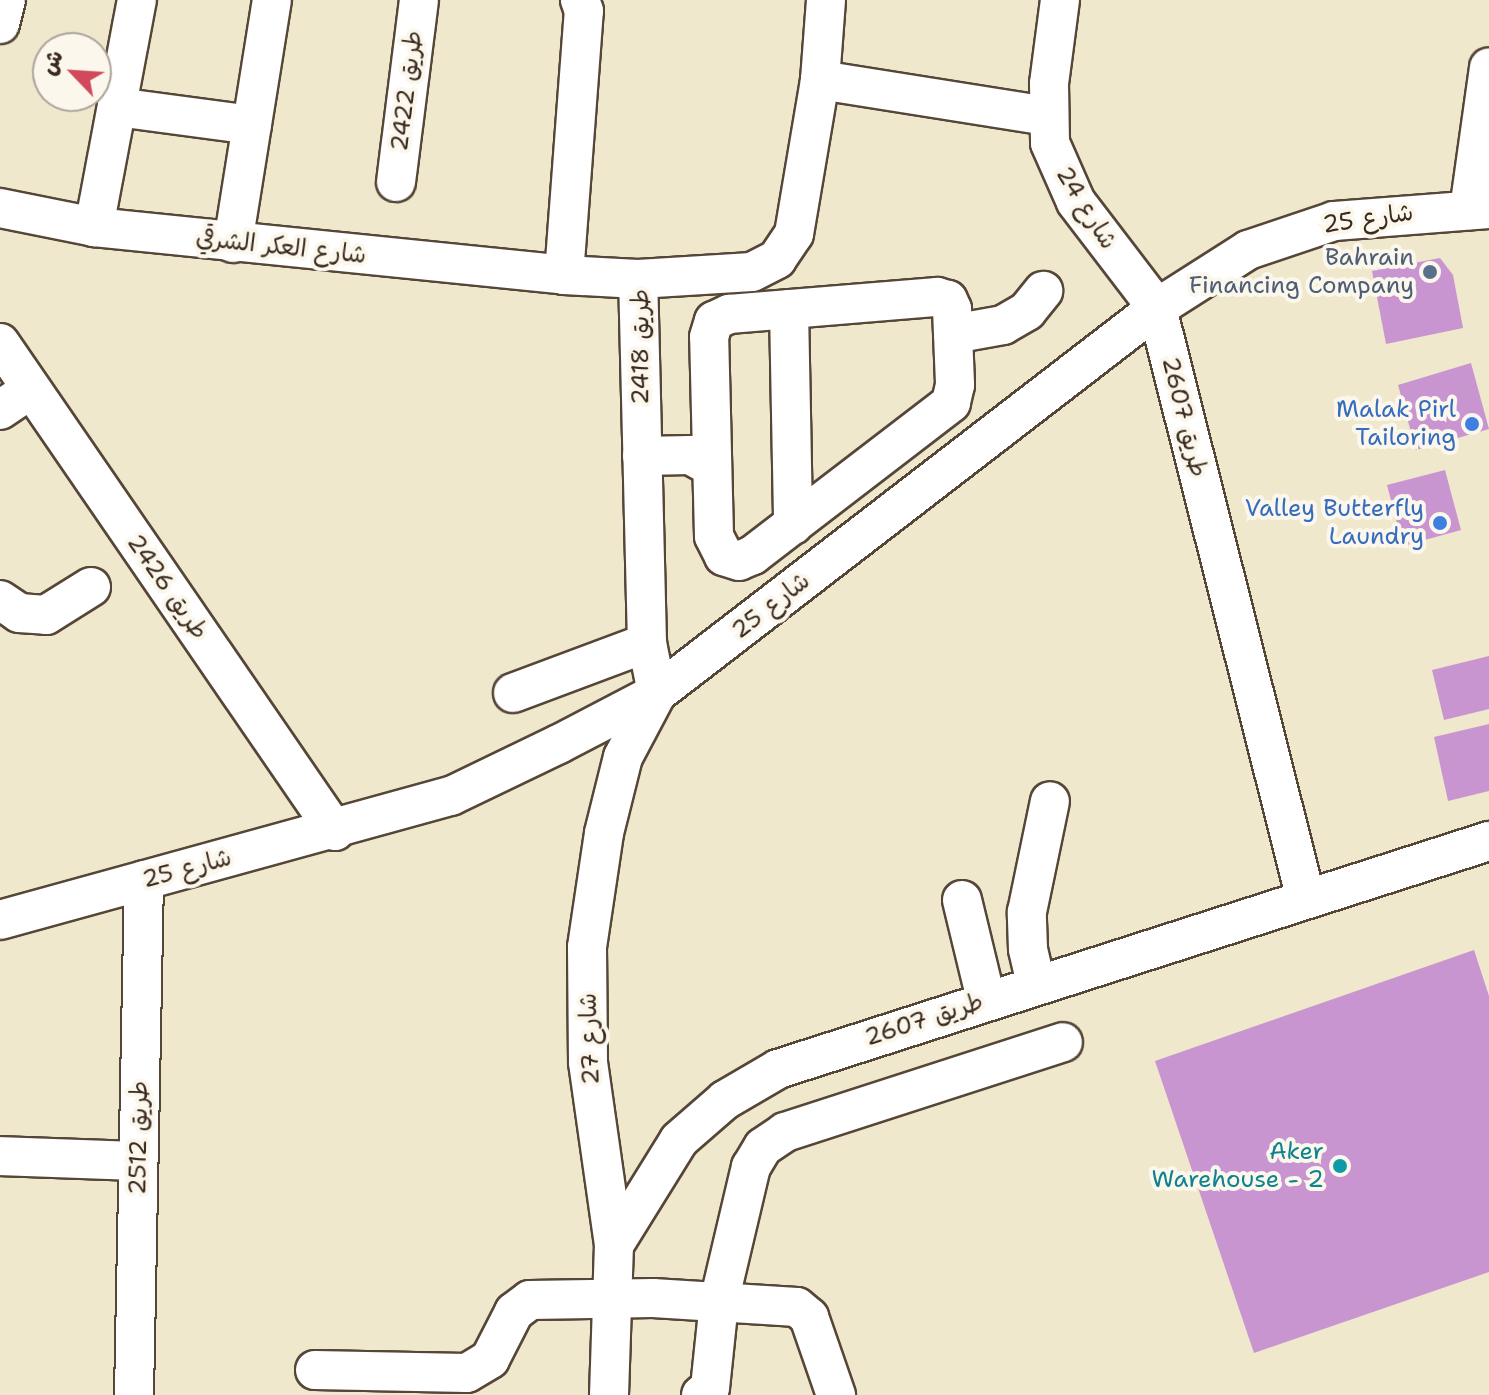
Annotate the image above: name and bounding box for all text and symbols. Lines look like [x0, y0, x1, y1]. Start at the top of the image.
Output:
street label: طريق 2422 [385, 29, 429, 153]
north arrow [32, 32, 112, 112]
text: ش [33, 45, 70, 80]
street label: شارع 24 [1049, 161, 1123, 255]
street label: شارع 25 [1321, 198, 1415, 240]
street label: شارع العكر الشرقي [194, 224, 368, 270]
place label: Bahrain Financing Company [1189, 244, 1414, 300]
marker: Bahrain Financing Company [1421, 263, 1439, 281]
street label: طريق 2418 [627, 289, 655, 405]
street label: طريق 2607 [1155, 354, 1213, 480]
place label: Malak Pirl Tailoring [1336, 396, 1456, 452]
marker: Malak Pirl Tailoring [1463, 415, 1481, 433]
place label: Valley Butterfly Laundry [1245, 495, 1424, 551]
marker: Valley Butterfly Laundry [1431, 514, 1449, 532]
street label: طريق 2426 [120, 529, 214, 645]
street label: شارع 25 [726, 567, 816, 645]
street label: شارع 25 [139, 843, 235, 895]
street label: طريق 2607 [861, 987, 987, 1053]
street label: شارع 27 [574, 993, 606, 1085]
street label: طريق 2512 [124, 1081, 154, 1195]
place label: Aker Warehouse - 2 [1151, 1138, 1324, 1194]
marker: Aker Warehouse - 2 [1331, 1157, 1349, 1175]

